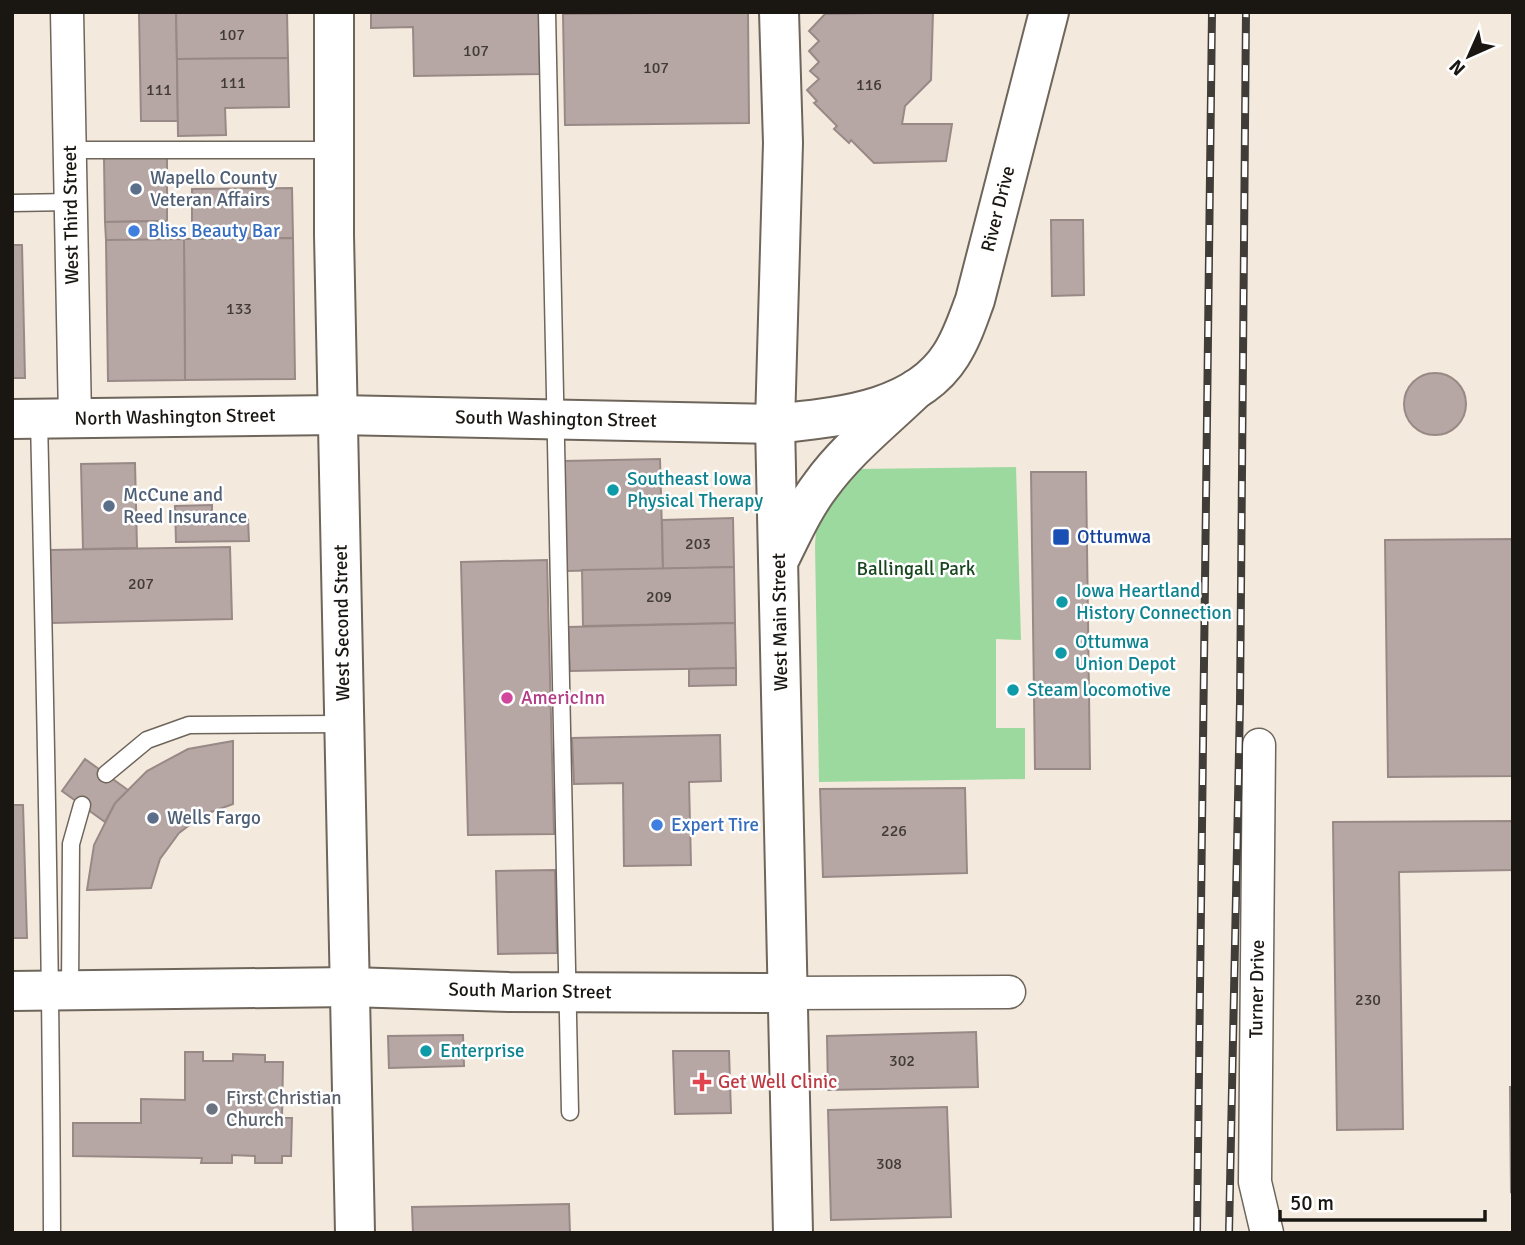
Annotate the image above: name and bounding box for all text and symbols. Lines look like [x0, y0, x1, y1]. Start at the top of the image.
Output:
north arrow [1434, 21, 1504, 91]
house number: 107 [219, 25, 245, 45]
house number: 107 [463, 41, 489, 61]
text: N [1445, 54, 1471, 80]
house number: 107 [643, 58, 669, 78]
house number: 111 [220, 73, 246, 93]
house number: 116 [856, 75, 882, 95]
house number: 111 [146, 80, 172, 100]
street label: West Third Street [58, 145, 84, 285]
street label: River Drive [976, 163, 1020, 255]
place label: Wapello County Veteran Affairs [150, 166, 277, 212]
marker: Wapello County Veteran Affairs [128, 181, 144, 197]
place label: Bliss Beauty Bar [148, 219, 280, 243]
marker: Bliss Beauty Bar [126, 223, 142, 239]
house number: 133 [226, 299, 252, 319]
street label: North Washington Street [74, 403, 276, 431]
street label: South Washington Street [455, 405, 657, 433]
place label: Southeast Iowa Physical Therapy [627, 467, 763, 513]
marker: Southeast Iowa Physical Therapy [605, 482, 621, 498]
place label: McCune and Reed Insurance [123, 483, 247, 529]
marker: McCune and Reed Insurance [101, 498, 117, 514]
place label: Ottumwa [1077, 525, 1151, 549]
marker: Ottumwa [1051, 527, 1071, 547]
house number: 203 [685, 534, 711, 554]
street label: West Second Street [329, 544, 355, 702]
street label: West Main Street [767, 552, 793, 691]
park label: Ballingall Park [857, 557, 976, 581]
house number: 207 [128, 574, 154, 594]
place label: Iowa Heartland History Connection [1076, 579, 1232, 625]
house number: 209 [646, 587, 672, 607]
marker: Iowa Heartland History Connection [1054, 594, 1070, 610]
place label: Ottumwa Union Depot [1075, 630, 1176, 676]
marker: Ottumwa Union Depot [1053, 645, 1069, 661]
place label: Steam locomotive [1027, 678, 1171, 702]
marker: Steam locomotive [1005, 682, 1021, 698]
place label: AmericInn [521, 686, 605, 710]
marker: AmericInn [499, 690, 515, 706]
place label: Wells Fargo [167, 806, 261, 830]
marker: Wells Fargo [145, 810, 161, 826]
place label: Expert Tire [671, 813, 759, 837]
marker: Expert Tire [649, 817, 665, 833]
house number: 226 [881, 821, 907, 841]
street label: Turner Drive [1244, 939, 1270, 1039]
street label: South Marion Street [448, 978, 612, 1004]
house number: 230 [1355, 990, 1381, 1010]
place label: Enterprise [440, 1039, 524, 1063]
marker: Enterprise [418, 1043, 434, 1059]
house number: 302 [889, 1051, 915, 1071]
place label: Get Well Clinic [718, 1070, 837, 1094]
marker: Get Well Clinic [692, 1072, 712, 1092]
place label: First Christian Church [226, 1086, 342, 1132]
marker: First Christian Church [204, 1101, 220, 1117]
house number: 308 [876, 1154, 902, 1174]
scale bar [1280, 1178, 1485, 1222]
text: 50 m [1290, 1190, 1334, 1216]

